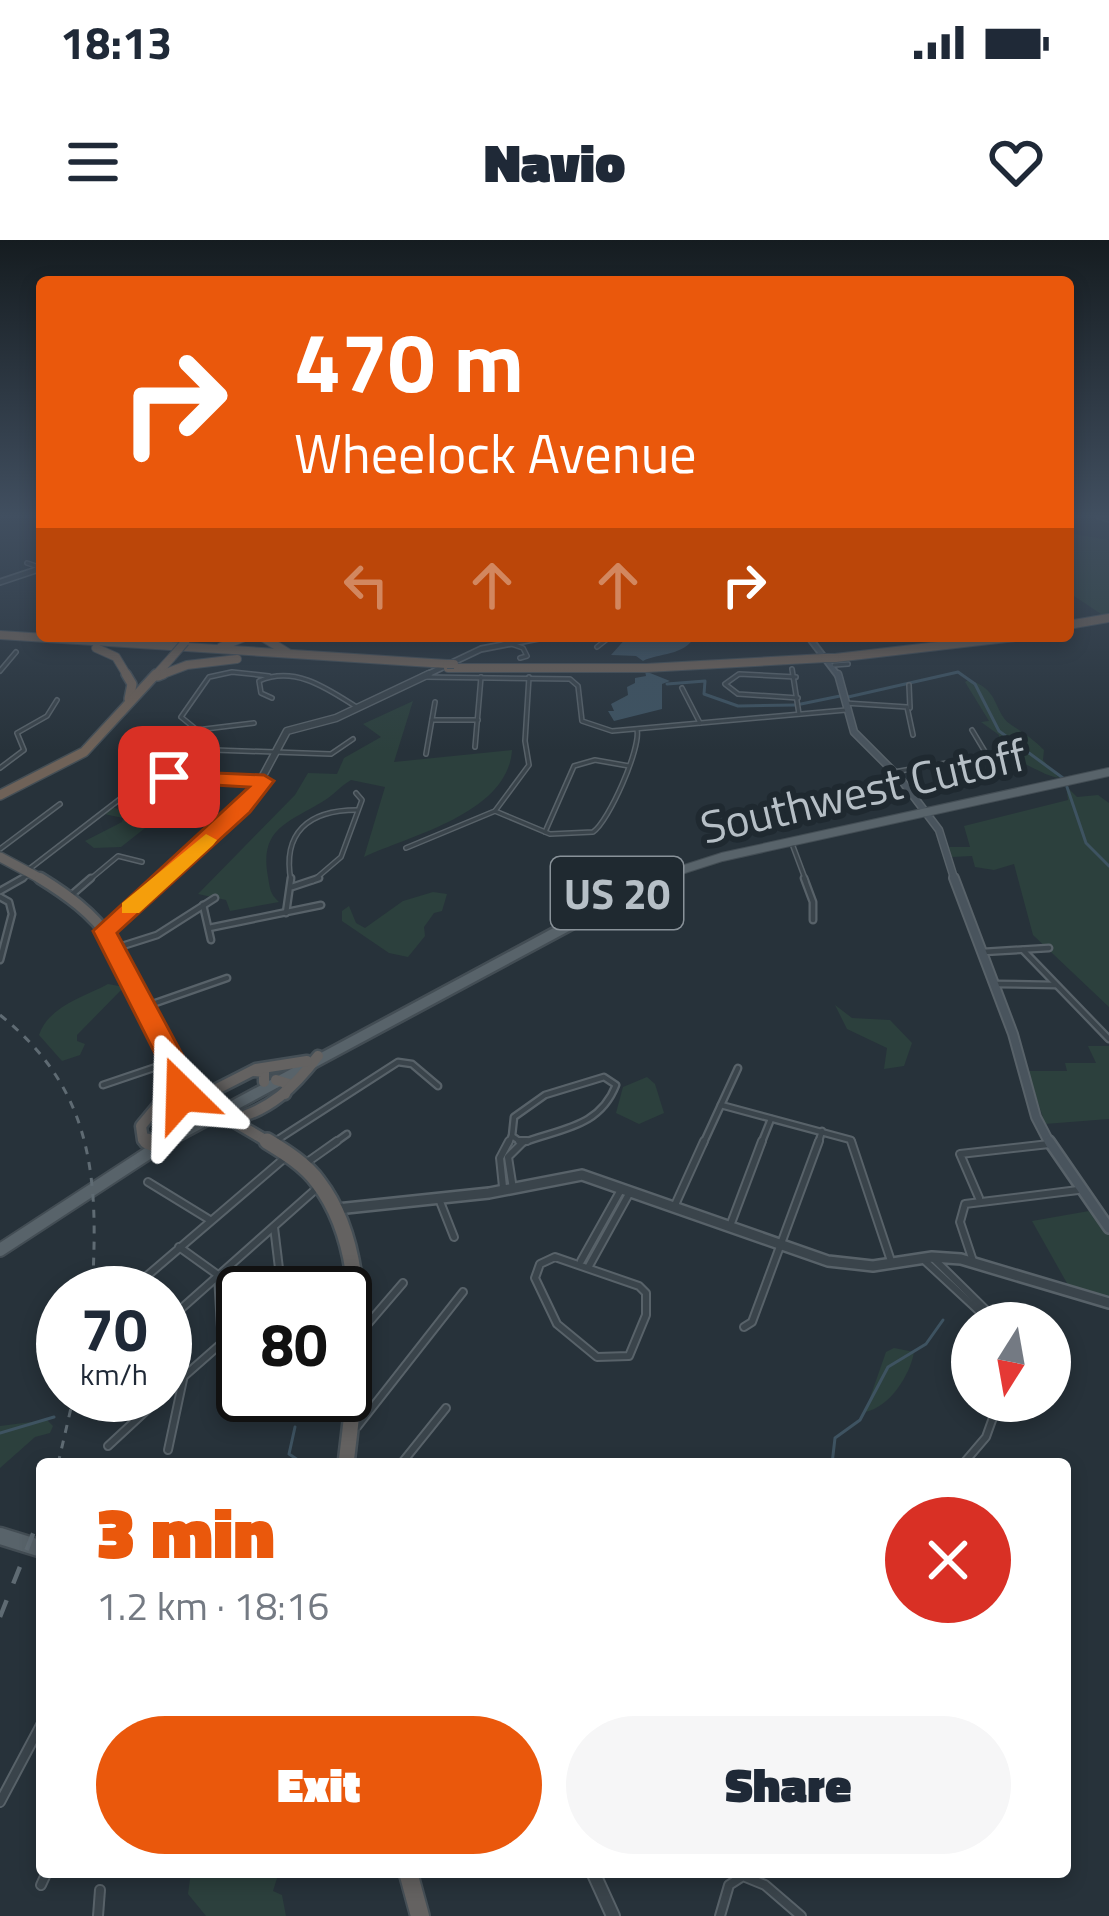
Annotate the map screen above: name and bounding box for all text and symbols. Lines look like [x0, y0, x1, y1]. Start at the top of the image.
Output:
text: 18:13 [60, 8, 172, 76]
text: Navio [484, 121, 625, 203]
icon: menu [60, 129, 126, 195]
icon: heart [983, 129, 1049, 195]
text: 470 m [294, 297, 524, 425]
icon: right [96, 324, 252, 480]
text: Wheelock Avenue [294, 412, 697, 494]
icon: left [333, 552, 399, 618]
icon: ahead [459, 552, 525, 618]
icon: ahead [585, 552, 651, 618]
icon: right [711, 552, 777, 618]
street label: Southwest Cutoff [693, 719, 1033, 861]
pin [118, 726, 220, 828]
icon: arrive [136, 744, 202, 810]
road number: US 20 [551, 857, 683, 929]
position arrow [119, 1031, 245, 1157]
speed limit sign: 80 [216, 1266, 372, 1422]
text: 70 [80, 1283, 148, 1374]
north arrow [951, 1302, 1071, 1422]
map controls [951, 1302, 1071, 1422]
text: km/h [80, 1351, 148, 1397]
text: 3 min [96, 1476, 275, 1586]
button: close [885, 1497, 1011, 1623]
text: 1.2 km · 18:16 [96, 1576, 329, 1635]
button: Exit [96, 1716, 542, 1854]
button: Share [566, 1716, 1011, 1854]

